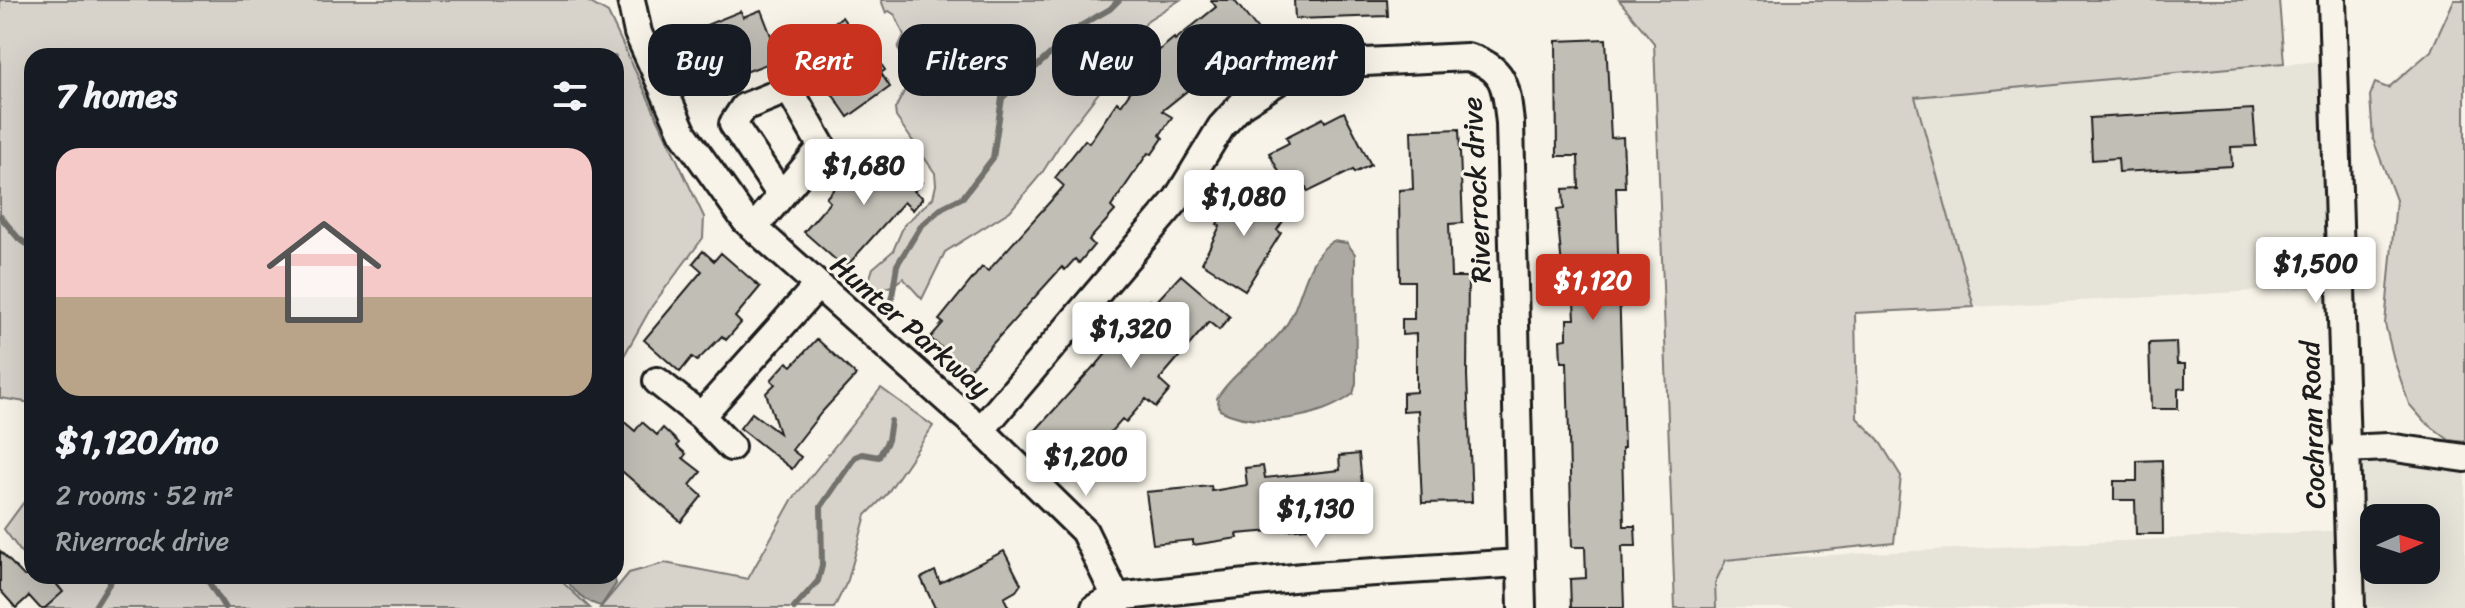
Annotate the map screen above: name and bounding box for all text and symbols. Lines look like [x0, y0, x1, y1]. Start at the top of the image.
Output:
chip: Buy [648, 24, 751, 96]
chip: Rent [767, 24, 882, 96]
chip: Filters [898, 24, 1036, 96]
chip: New [1052, 24, 1161, 96]
chip: Apartment [1177, 24, 1365, 96]
text: 7 homes [56, 66, 177, 126]
icon: filters [548, 74, 592, 118]
street label: Riverrock drive [1447, 96, 1506, 284]
pin: $1,680 [799, 139, 929, 207]
text: $1,680 [823, 142, 905, 188]
pin: $1,080 [1179, 170, 1309, 238]
text: $1,080 [1202, 173, 1286, 219]
icon: home [252, 200, 396, 344]
pin: $1,500 [2251, 237, 2381, 305]
text: $1,500 [2274, 240, 2358, 286]
street label: Hunter Parkway [819, 242, 1003, 411]
pin: $1,120 [1528, 254, 1658, 322]
text: $1,120 [1554, 257, 1632, 303]
pin: $1,320 [1066, 302, 1196, 370]
text: $1,320 [1090, 305, 1172, 351]
street label: Cochran Road [2285, 338, 2340, 510]
text: $1,120/mo [56, 412, 219, 472]
pin: $1,200 [1021, 430, 1151, 498]
text: $1,200 [1044, 433, 1128, 479]
text: 2 rooms · 52 m² [56, 472, 234, 518]
pin: $1,130 [1251, 482, 1381, 550]
text: $1,130 [1277, 485, 1355, 531]
north arrow [2360, 504, 2440, 584]
map controls [2360, 504, 2440, 584]
text: Riverrock drive [56, 518, 229, 564]

